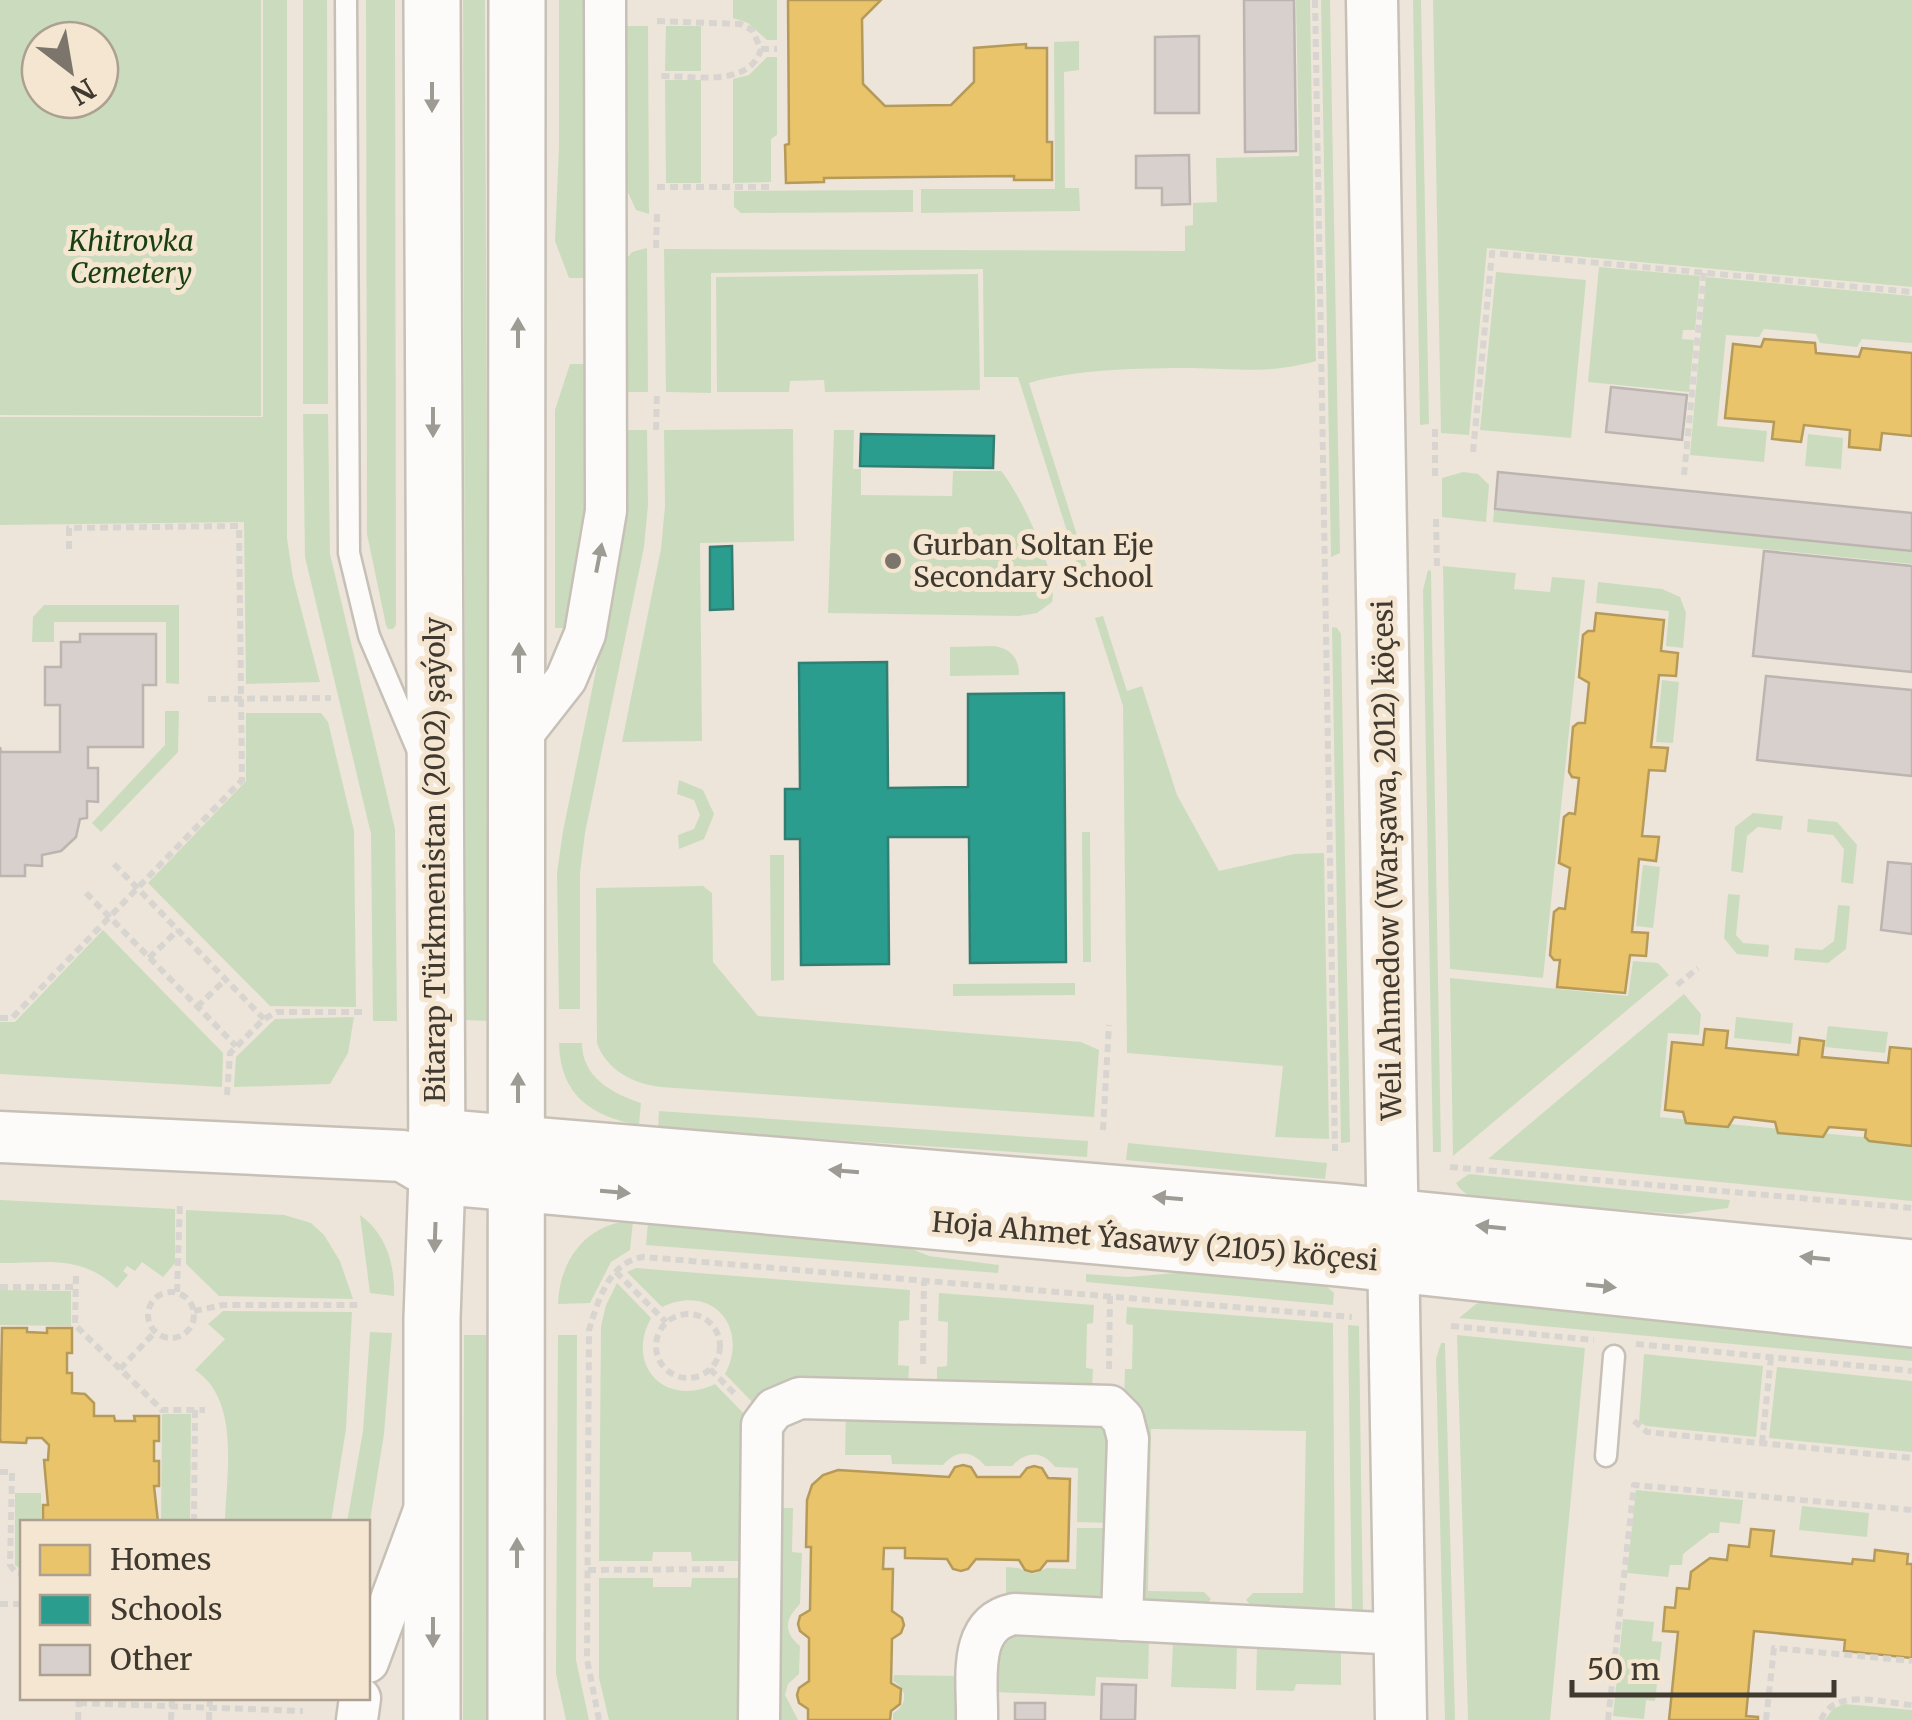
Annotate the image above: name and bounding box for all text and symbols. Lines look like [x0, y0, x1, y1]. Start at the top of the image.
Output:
north arrow [20, 20, 120, 120]
text: N [64, 70, 102, 113]
one-way arrow [424, 82, 440, 114]
park label: Khitrovka Cemetery [67, 223, 194, 291]
one-way arrow [510, 316, 526, 348]
one-way arrow [425, 407, 441, 439]
place label: Gurban Soltan Eje Secondary School [913, 527, 1153, 595]
one-way arrow [592, 542, 607, 573]
marker: Gurban Soltan Eje Secondary School [882, 550, 904, 572]
street label: Weli Ahmedow (Warşawa, 2012) köçesi [1364, 600, 1410, 1121]
street label: Bitarap Türkmenistan (2002) şaýoly [417, 617, 453, 1103]
one-way arrow [511, 641, 527, 673]
one-way arrow [510, 1071, 526, 1103]
one-way arrow [827, 1162, 859, 1178]
one-way arrow [600, 1184, 632, 1200]
one-way arrow [1151, 1190, 1183, 1206]
street label: Hoja Ahmet Ýasawy (2105) köçesi [930, 1204, 1380, 1278]
one-way arrow [1475, 1219, 1507, 1235]
one-way arrow [426, 1222, 442, 1254]
one-way arrow [1799, 1250, 1830, 1266]
one-way arrow [1585, 1278, 1617, 1294]
legend [20, 1520, 370, 1700]
one-way arrow [509, 1536, 525, 1568]
text: Homes [110, 1540, 211, 1578]
text: Schools [110, 1590, 222, 1628]
one-way arrow [424, 1617, 440, 1649]
scale bar [1572, 1635, 1834, 1697]
text: Other [110, 1640, 193, 1678]
text: 50 m [1587, 1650, 1660, 1688]

